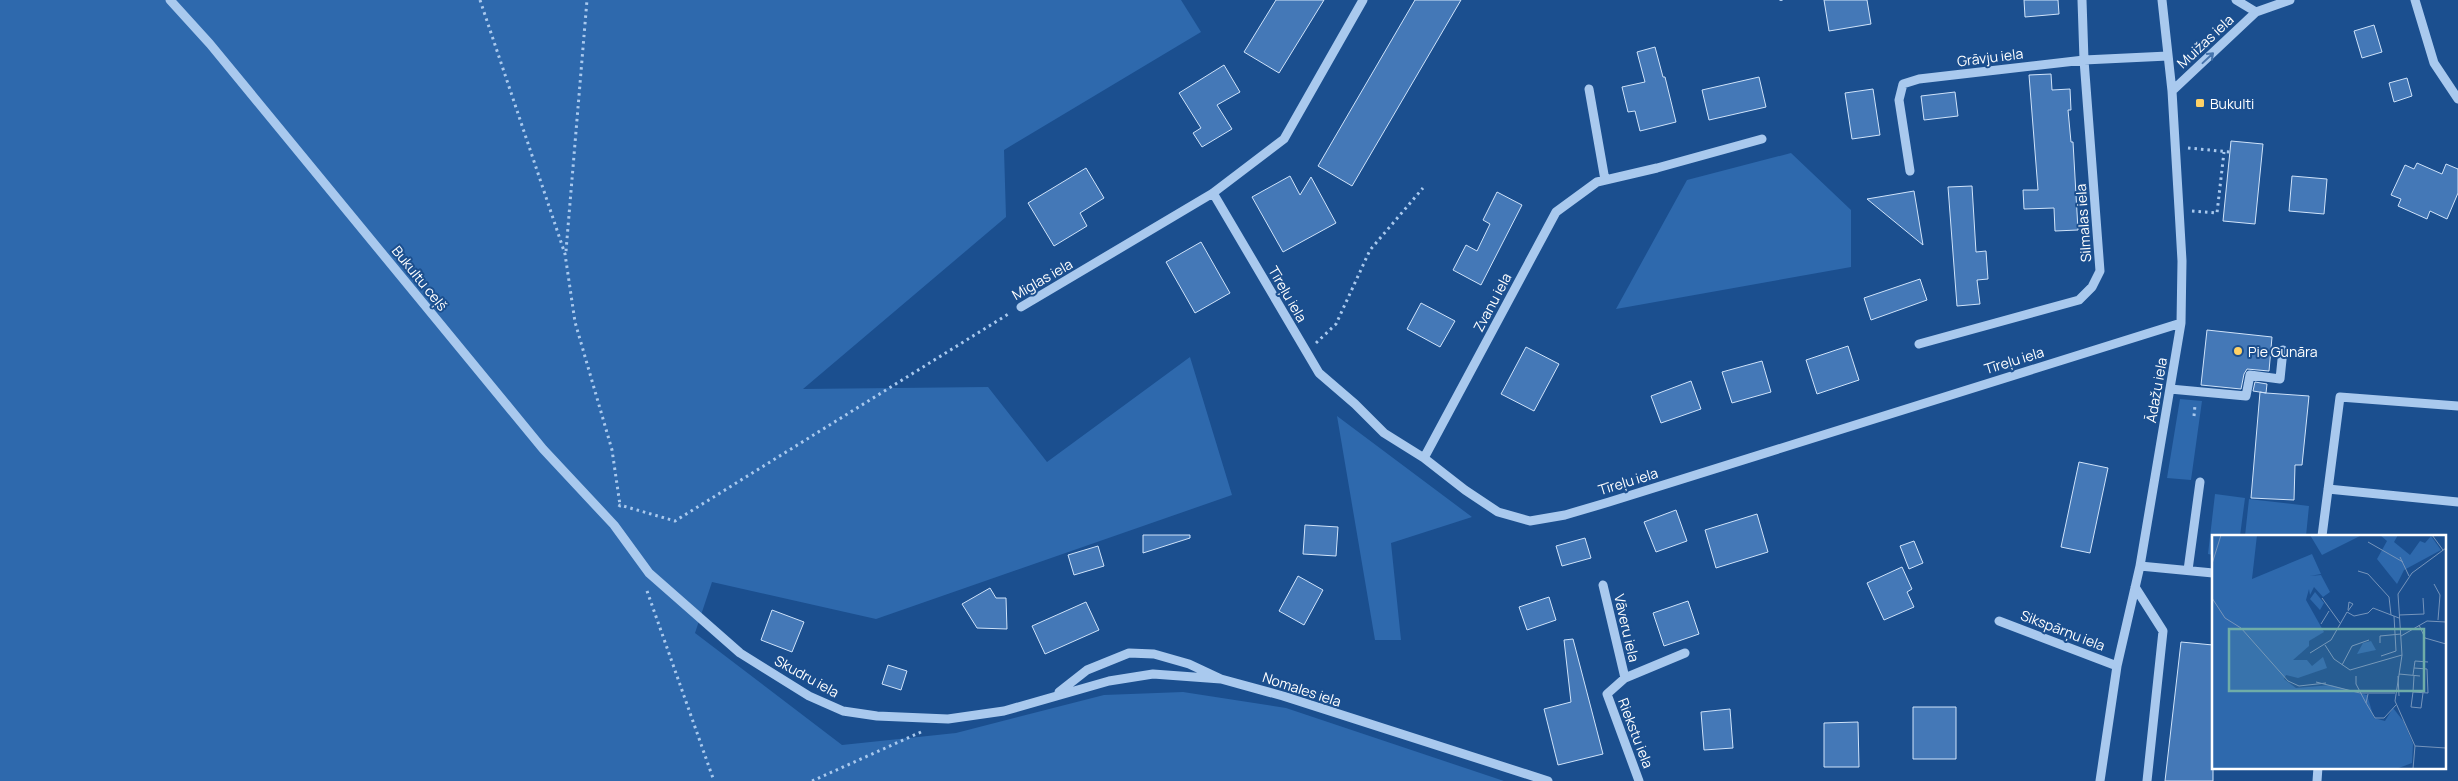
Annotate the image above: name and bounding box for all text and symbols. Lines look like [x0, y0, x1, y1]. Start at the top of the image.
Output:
street label: Muižas iela [2173, 10, 2237, 72]
street label: Grāvju iela [1956, 44, 2024, 70]
one-way arrow [2201, 52, 2214, 64]
place label: Bukulti [2210, 94, 2254, 113]
marker: Bukulti [2194, 97, 2206, 109]
street label: Silmalas iela [2071, 183, 2095, 263]
street label: Bukultu ceļš [387, 242, 452, 315]
street label: Miglas iela [1008, 254, 1076, 304]
street label: Tīreļu iela [1264, 263, 1312, 326]
street label: Zvanu iela [1469, 269, 1515, 335]
street label: Tīreļu iela [1982, 342, 2047, 379]
place label: Pie Gunāra [2248, 342, 2318, 361]
marker: Pie Gunāra [2232, 345, 2244, 357]
street label: Ādažu iela [2141, 356, 2171, 424]
street label: Tīreļu iela [1596, 463, 1661, 500]
inset map [2212, 535, 2446, 768]
street label: Vāveru iela [1610, 592, 1644, 664]
street label: Sikspārņu iela [2018, 605, 2108, 656]
street label: Skudru iela [771, 651, 843, 701]
street label: Nomales iela [1260, 667, 1344, 711]
street label: Riekstu iela [1614, 695, 1658, 771]

